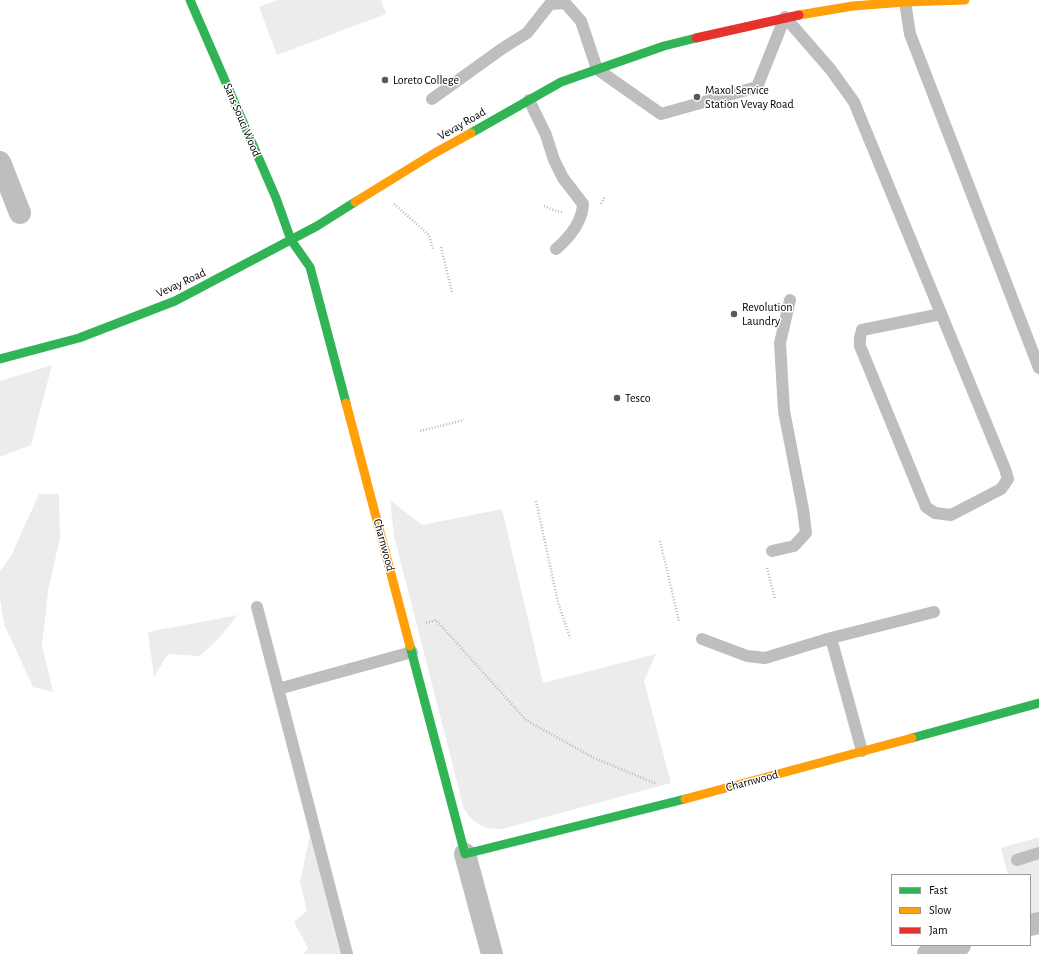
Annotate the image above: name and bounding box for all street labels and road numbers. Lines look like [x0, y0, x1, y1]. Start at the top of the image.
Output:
street label: Sans Souci Wood [220, 81, 264, 159]
street label: Vevay Road [435, 105, 489, 143]
street label: Vevay Road [154, 265, 208, 301]
street label: Charnwood [370, 517, 398, 573]
street label: Charnwood [724, 767, 780, 795]

